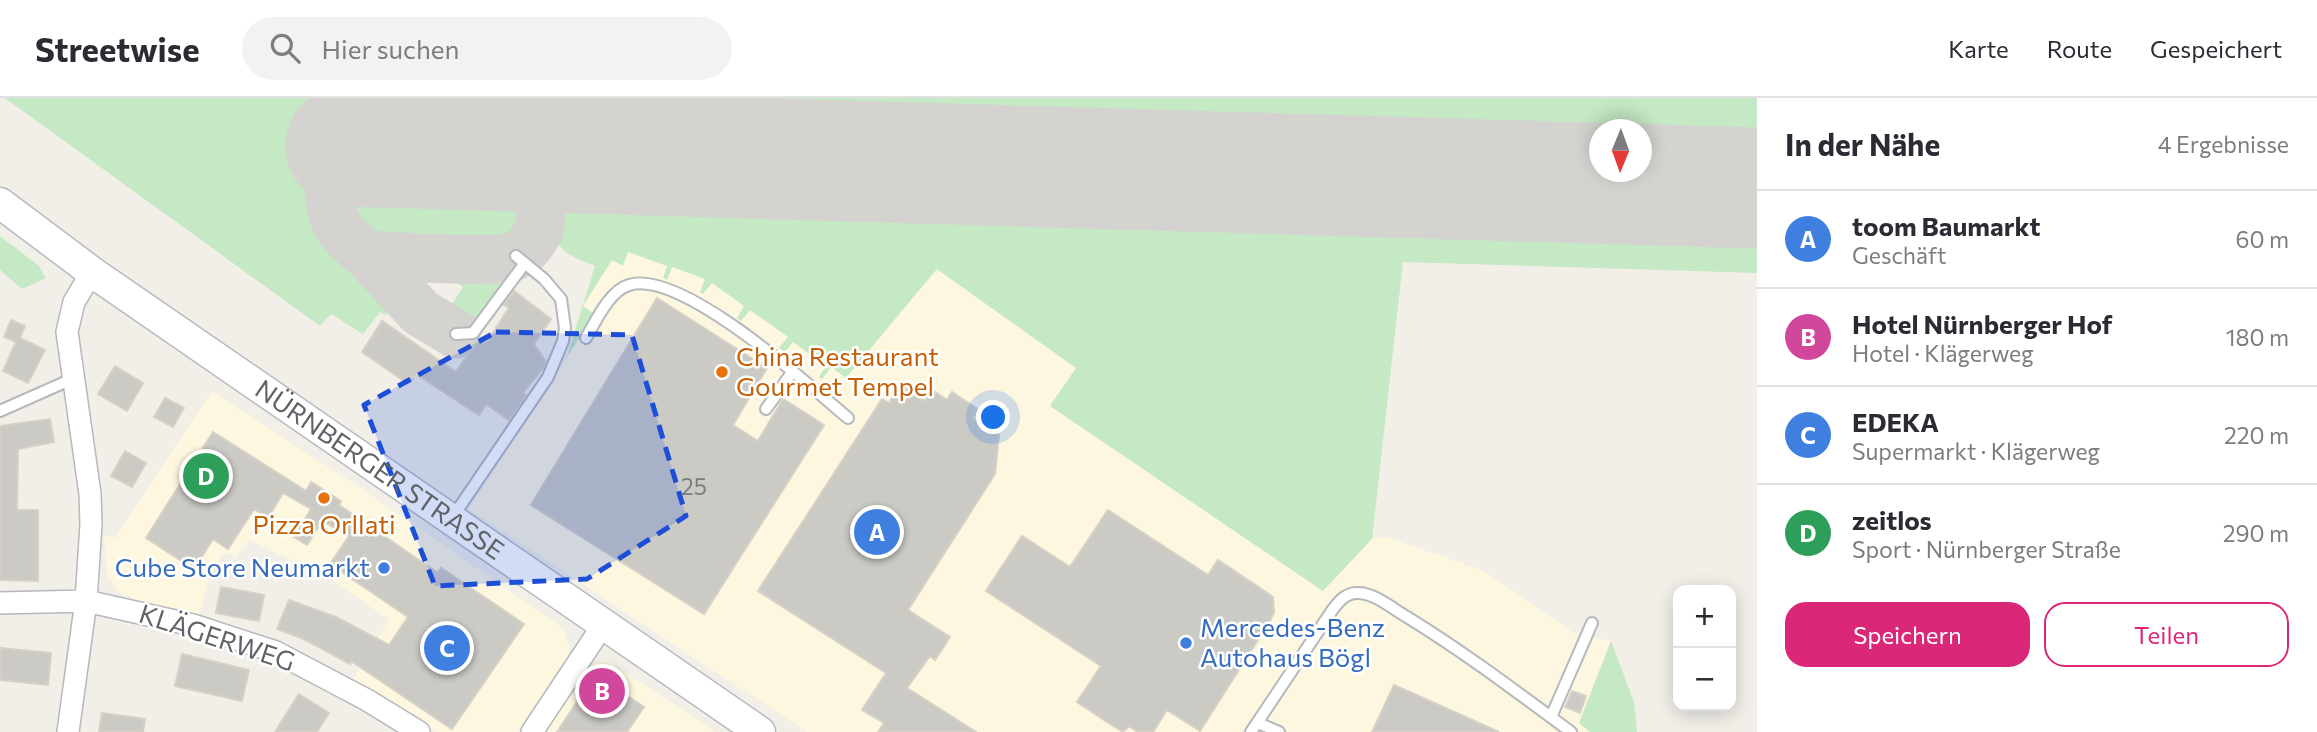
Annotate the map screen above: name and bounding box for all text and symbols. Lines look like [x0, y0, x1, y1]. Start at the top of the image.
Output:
search box [242, 17, 732, 80]
text: Streetwise [35, 28, 200, 69]
icon: search [266, 29, 304, 67]
text: Hier suchen [322, 33, 460, 64]
text: Karte [1948, 34, 2009, 63]
text: Route [2047, 34, 2112, 63]
text: Gespeichert [2150, 34, 2282, 63]
north arrow [1589, 119, 1652, 182]
text: In der Nähe [1785, 125, 1940, 162]
text: 4 Ergebnisse [2158, 130, 2289, 158]
text: toom Baumarkt [1852, 210, 2040, 241]
text: A [1800, 225, 1816, 253]
text: 60 m [2236, 225, 2289, 253]
text: Geschäft [1852, 241, 1946, 269]
text: Hotel Nürnberger Hof [1852, 308, 2112, 339]
text: B [1800, 323, 1816, 351]
text: 180 m [2226, 323, 2289, 351]
text: Hotel · Klägerweg [1852, 339, 2034, 367]
place label: China Restaurant Gourmet Tempel [736, 340, 939, 401]
marker: China Restaurant Gourmet Tempel [714, 364, 730, 380]
street label: NÜRNBERGER STRASSE [250, 372, 510, 565]
your location [976, 400, 1010, 434]
text: EDEKA [1852, 406, 1939, 437]
text: C [1800, 421, 1816, 449]
text: 220 m [2224, 421, 2289, 449]
text: Supermarkt · Klägerweg [1852, 437, 2100, 465]
pin: D [183, 450, 229, 502]
house number: 25 [681, 472, 707, 500]
marker: Pizza Orllati [316, 490, 332, 506]
text: zeitlos [1852, 504, 1932, 535]
pin: A [854, 506, 900, 558]
place label: Pizza Orllati [252, 508, 396, 539]
text: D [1800, 519, 1816, 547]
text: 290 m [2223, 519, 2289, 547]
text: Sport · Nürnberger Straße [1852, 535, 2121, 563]
place label: Cube Store Neumarkt [115, 551, 370, 582]
marker: Cube Store Neumarkt [376, 560, 392, 576]
map controls [1673, 585, 1736, 711]
button: + [1673, 585, 1736, 648]
street label: KLÄGERWEG [136, 597, 299, 676]
button: Speichern [1785, 602, 2030, 667]
button: Teilen [2044, 602, 2289, 667]
place label: Mercedes-Benz Autohaus Bögl [1200, 611, 1385, 672]
pin: C [424, 622, 470, 674]
marker: Mercedes-Benz Autohaus Bögl [1178, 635, 1194, 651]
button: − [1673, 648, 1736, 711]
pin: B [579, 665, 625, 717]

